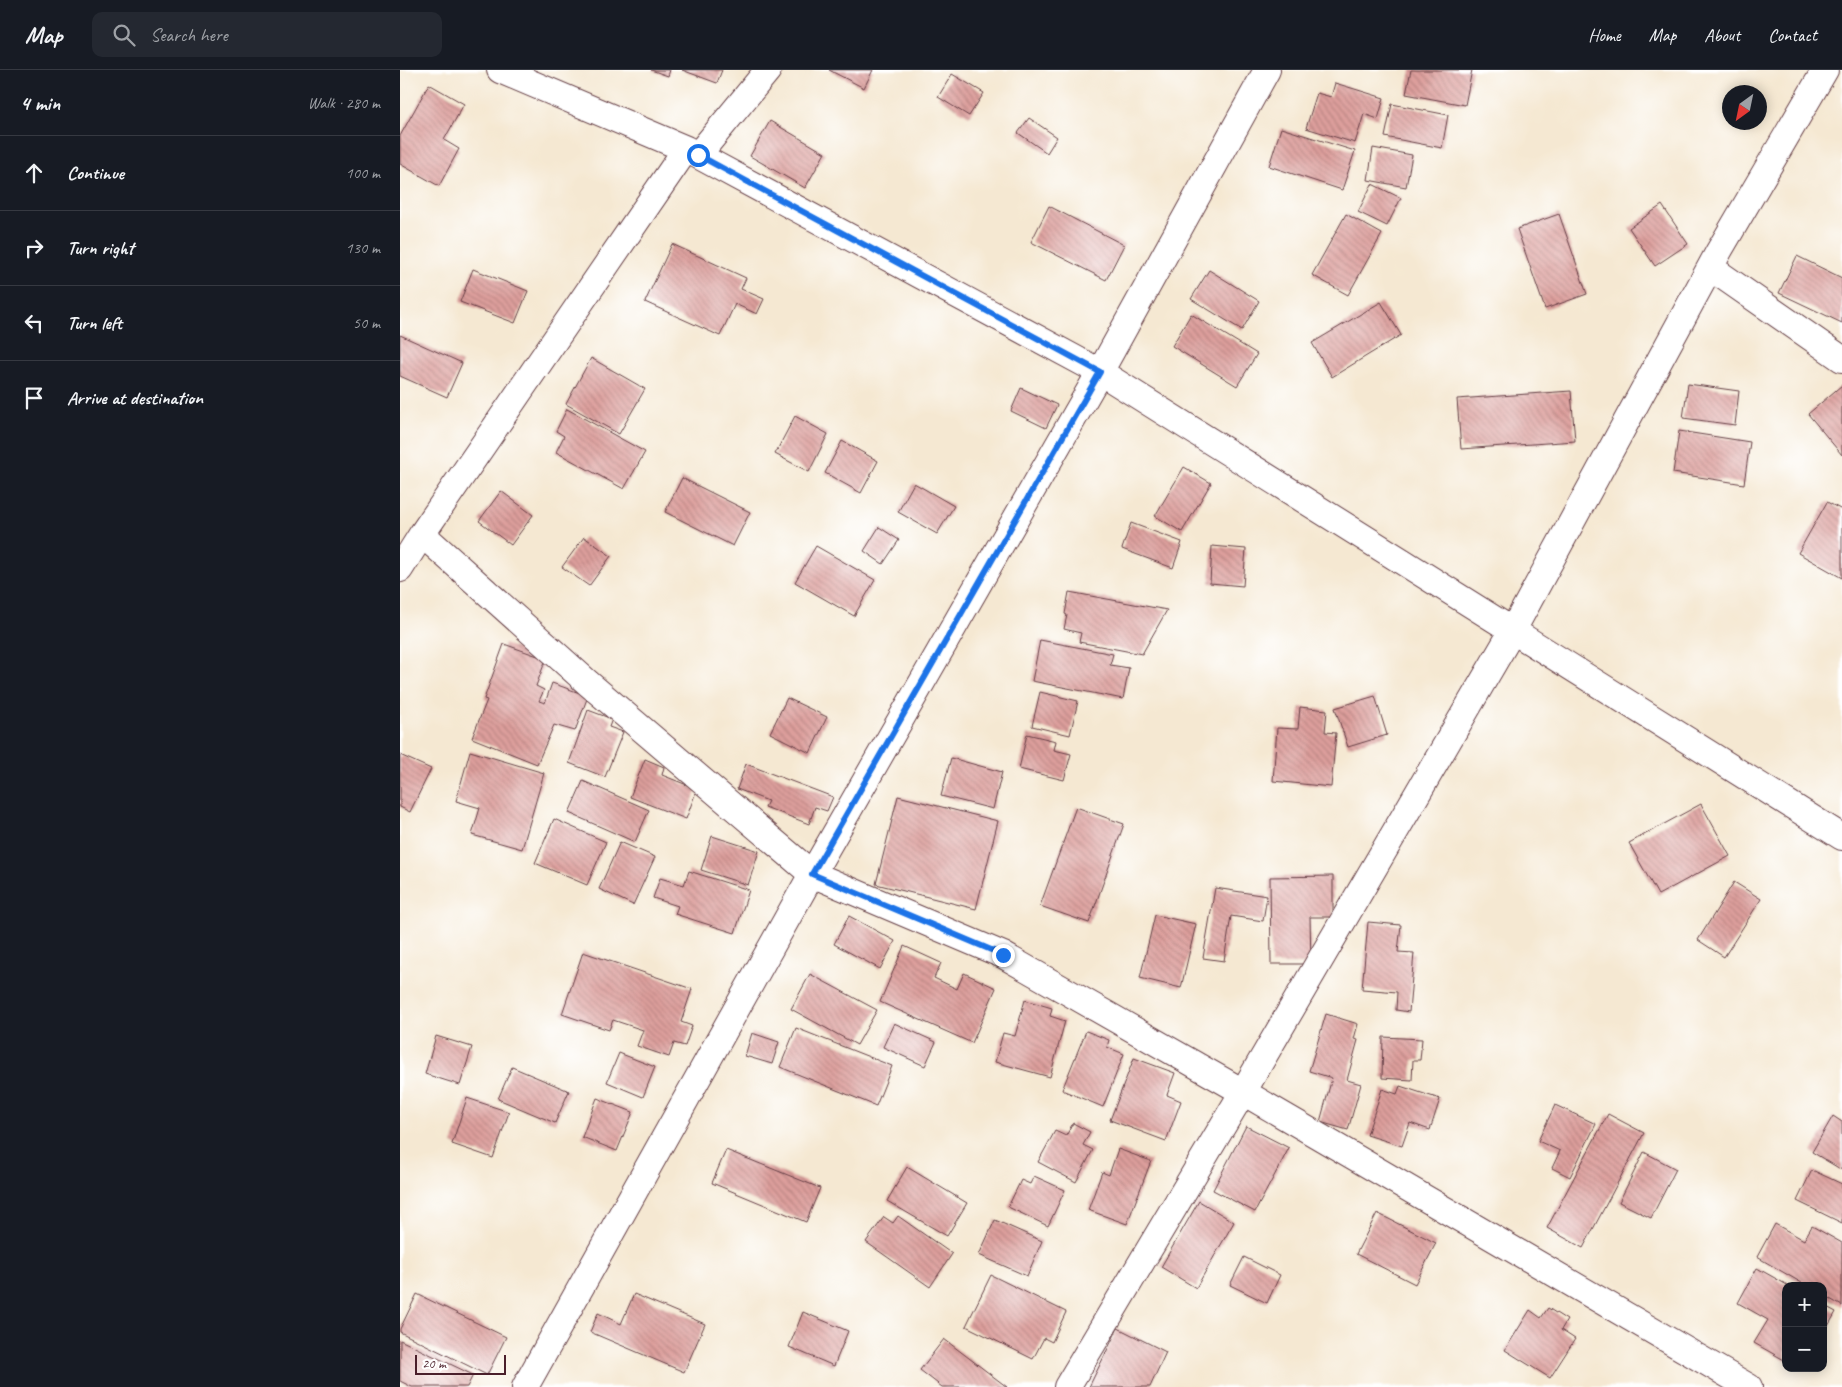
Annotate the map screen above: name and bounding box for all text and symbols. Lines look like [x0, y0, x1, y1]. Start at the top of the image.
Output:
search box [92, 12, 442, 57]
text: Map [25, 20, 62, 50]
icon: search [110, 21, 138, 49]
text: Search here [150, 23, 228, 47]
text: Home [1588, 24, 1621, 46]
text: Map [1649, 24, 1676, 46]
text: About [1704, 24, 1740, 46]
text: Contact [1768, 24, 1817, 46]
north arrow [1722, 85, 1767, 130]
text: 4 min [20, 90, 60, 116]
text: Walk · 280 m [308, 93, 380, 113]
route start [687, 144, 710, 167]
icon: ahead [20, 159, 48, 187]
text: Continue [67, 161, 124, 185]
text: 100 m [346, 163, 380, 183]
icon: right [20, 234, 48, 262]
text: Turn right [67, 236, 134, 260]
text: 130 m [346, 238, 380, 258]
icon: left [20, 309, 48, 337]
text: Turn left [67, 311, 122, 335]
text: 50 m [353, 313, 380, 333]
icon: arrive [20, 384, 48, 412]
text: Arrive at destination [67, 386, 203, 410]
route end [992, 944, 1015, 967]
map controls [1782, 1282, 1827, 1372]
button: + [1782, 1282, 1827, 1327]
button: − [1782, 1327, 1827, 1372]
scale bar [415, 1352, 506, 1375]
text: 20 m [422, 1355, 446, 1372]

